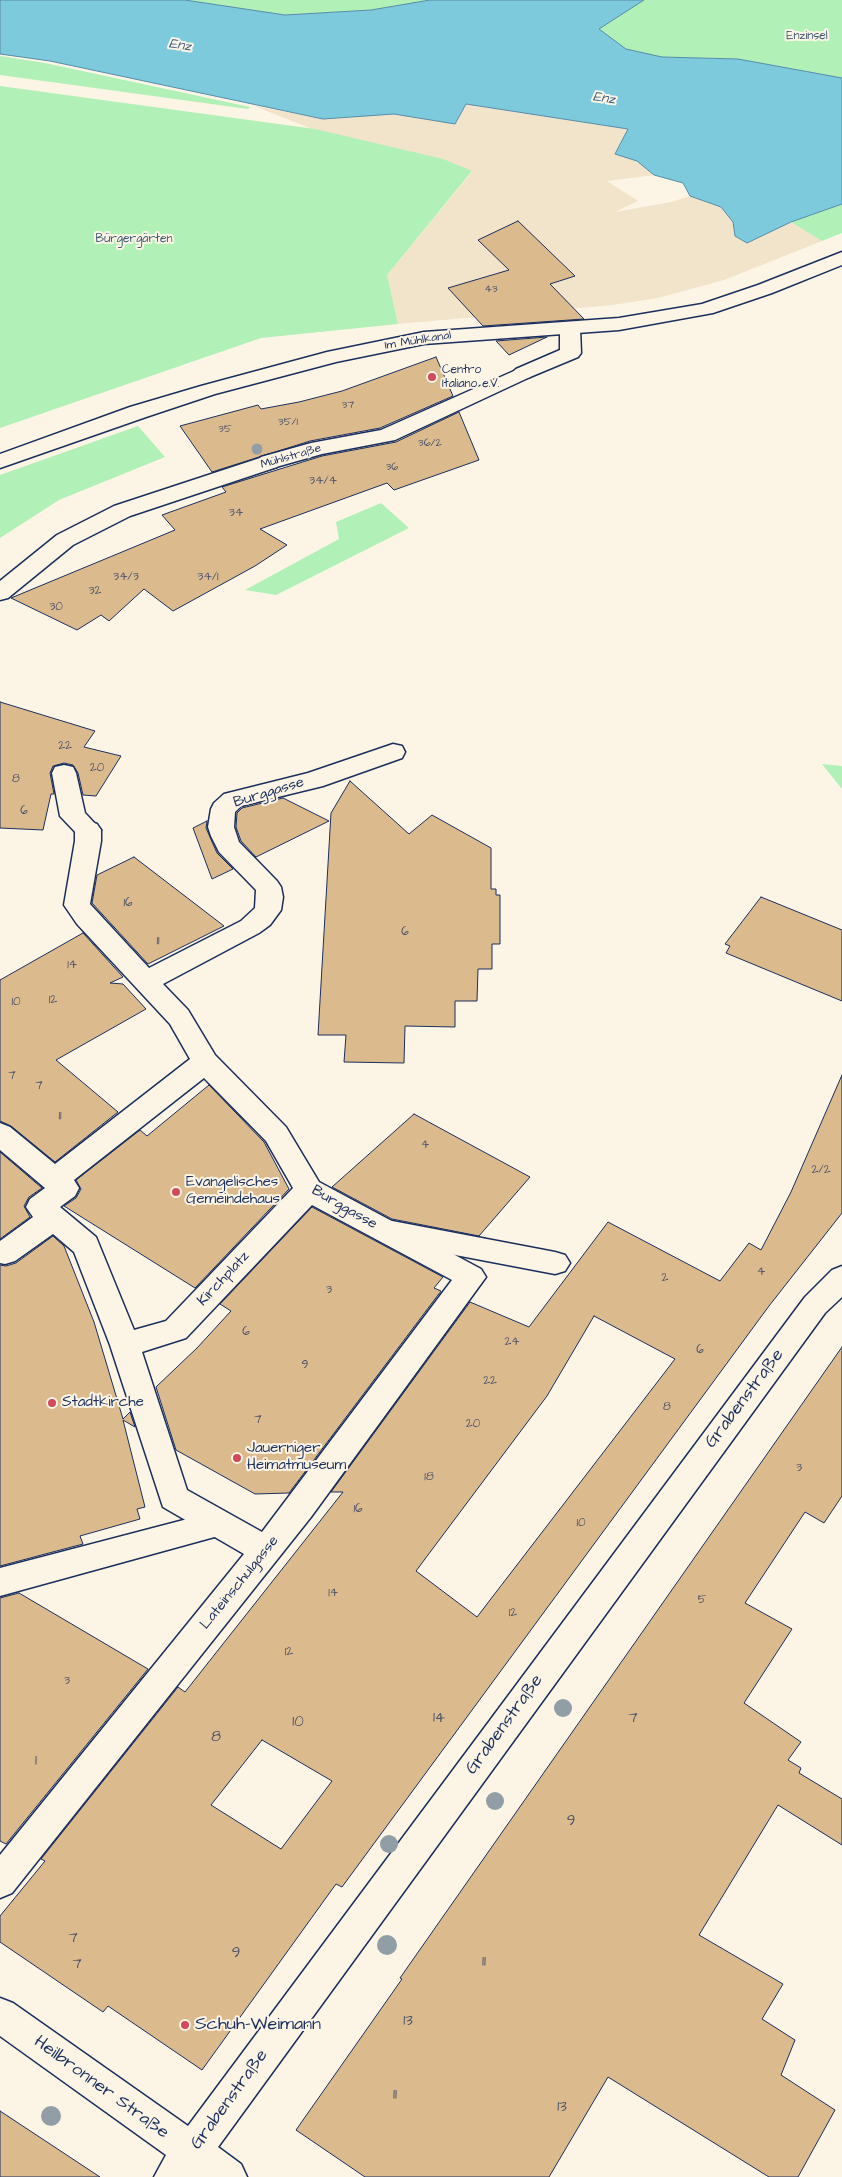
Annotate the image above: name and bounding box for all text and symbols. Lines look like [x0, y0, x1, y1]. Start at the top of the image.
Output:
park label: Enzinsel [786, 29, 828, 43]
water label: Enz [168, 36, 192, 56]
water label: Enz [592, 89, 616, 109]
park label: Bürgergärten [96, 232, 172, 246]
house number: 43 [484, 283, 498, 297]
street label: Im Mühlkanal [384, 329, 452, 353]
place label: Centro Italiano e.V. [442, 363, 500, 391]
marker: Centro Italiano e.V. [426, 371, 438, 383]
house number: 37 [342, 399, 354, 413]
house number: 35/1 [278, 416, 298, 430]
house number: 35 [218, 423, 232, 437]
house number: 36/2 [418, 437, 442, 451]
street label: Mühlstraße [259, 441, 323, 473]
house number: 36 [386, 461, 398, 475]
house number: 34/4 [309, 474, 337, 488]
house number: 34 [229, 506, 243, 520]
house number: 34/3 [113, 570, 139, 584]
house number: 34/1 [197, 570, 219, 584]
house number: 32 [89, 584, 101, 598]
house number: 30 [49, 600, 63, 614]
house number: 22 [58, 739, 72, 753]
house number: 20 [90, 761, 104, 775]
house number: 8 [12, 772, 20, 786]
street label: Burggasse [232, 774, 306, 812]
house number: 6 [20, 804, 28, 818]
house number: 16 [123, 896, 133, 910]
house number: 6 [401, 925, 409, 939]
house number: 11 [156, 934, 160, 948]
house number: 14 [67, 958, 77, 972]
house number: 12 [49, 993, 57, 1007]
house number: 10 [11, 995, 21, 1009]
house number: 7 [8, 1069, 16, 1083]
house number: 7 [35, 1079, 43, 1093]
house number: 11 [58, 1109, 62, 1123]
house number: 4 [421, 1138, 429, 1152]
house number: 2/2 [811, 1163, 831, 1177]
place label: Evangelisches Gemeindehaus [186, 1174, 280, 1209]
street label: Burggasse [308, 1182, 380, 1234]
marker: Evangelisches Gemeindehaus [170, 1186, 182, 1198]
street label: Kirchplatz [194, 1248, 254, 1310]
house number: 4 [757, 1265, 765, 1279]
house number: 2 [662, 1271, 668, 1285]
house number: 3 [326, 1283, 332, 1297]
house number: 6 [242, 1325, 250, 1339]
house number: 24 [504, 1335, 520, 1349]
house number: 6 [696, 1343, 704, 1357]
street label: Grabenstraße [701, 1345, 789, 1453]
house number: 9 [302, 1358, 308, 1372]
house number: 22 [483, 1374, 497, 1388]
place label: Stadtkirche [62, 1394, 144, 1412]
marker: Stadtkirche [46, 1397, 58, 1409]
house number: 8 [663, 1400, 671, 1414]
house number: 7 [254, 1413, 262, 1427]
house number: 20 [466, 1417, 480, 1431]
place label: Jauerniger Heimatmuseum [247, 1440, 346, 1475]
marker: Jauerniger Heimatmuseum [231, 1452, 243, 1464]
house number: 3 [796, 1461, 802, 1475]
house number: 18 [424, 1470, 434, 1484]
house number: 16 [353, 1502, 363, 1516]
house number: 10 [576, 1516, 586, 1530]
street label: Lateinschulgasse [197, 1533, 283, 1633]
house number: 14 [328, 1586, 338, 1600]
house number: 5 [698, 1593, 706, 1607]
house number: 12 [509, 1606, 517, 1620]
house number: 12 [285, 1645, 293, 1659]
street label: Grabenstraße [461, 1671, 549, 1779]
house number: 3 [64, 1674, 70, 1688]
house number: 14 [433, 1710, 445, 1728]
house number: 7 [628, 1710, 638, 1728]
house number: 10 [292, 1714, 304, 1732]
house number: 8 [211, 1729, 221, 1747]
house number: 1 [35, 1753, 37, 1771]
house number: 9 [567, 1813, 575, 1831]
house number: 7 [68, 1930, 78, 1948]
house number: 9 [232, 1945, 240, 1963]
house number: 11 [482, 1954, 486, 1972]
house number: 7 [72, 1956, 82, 1974]
house number: 13 [403, 2013, 413, 2031]
place label: Schuh-Weimann [195, 2014, 321, 2036]
marker: Schuh-Weimann [179, 2019, 191, 2031]
street label: Heilbronner Straße [29, 2032, 173, 2144]
street label: Grabenstraße [186, 2046, 274, 2154]
house number: 11 [393, 2087, 397, 2105]
house number: 13 [557, 2099, 567, 2117]

